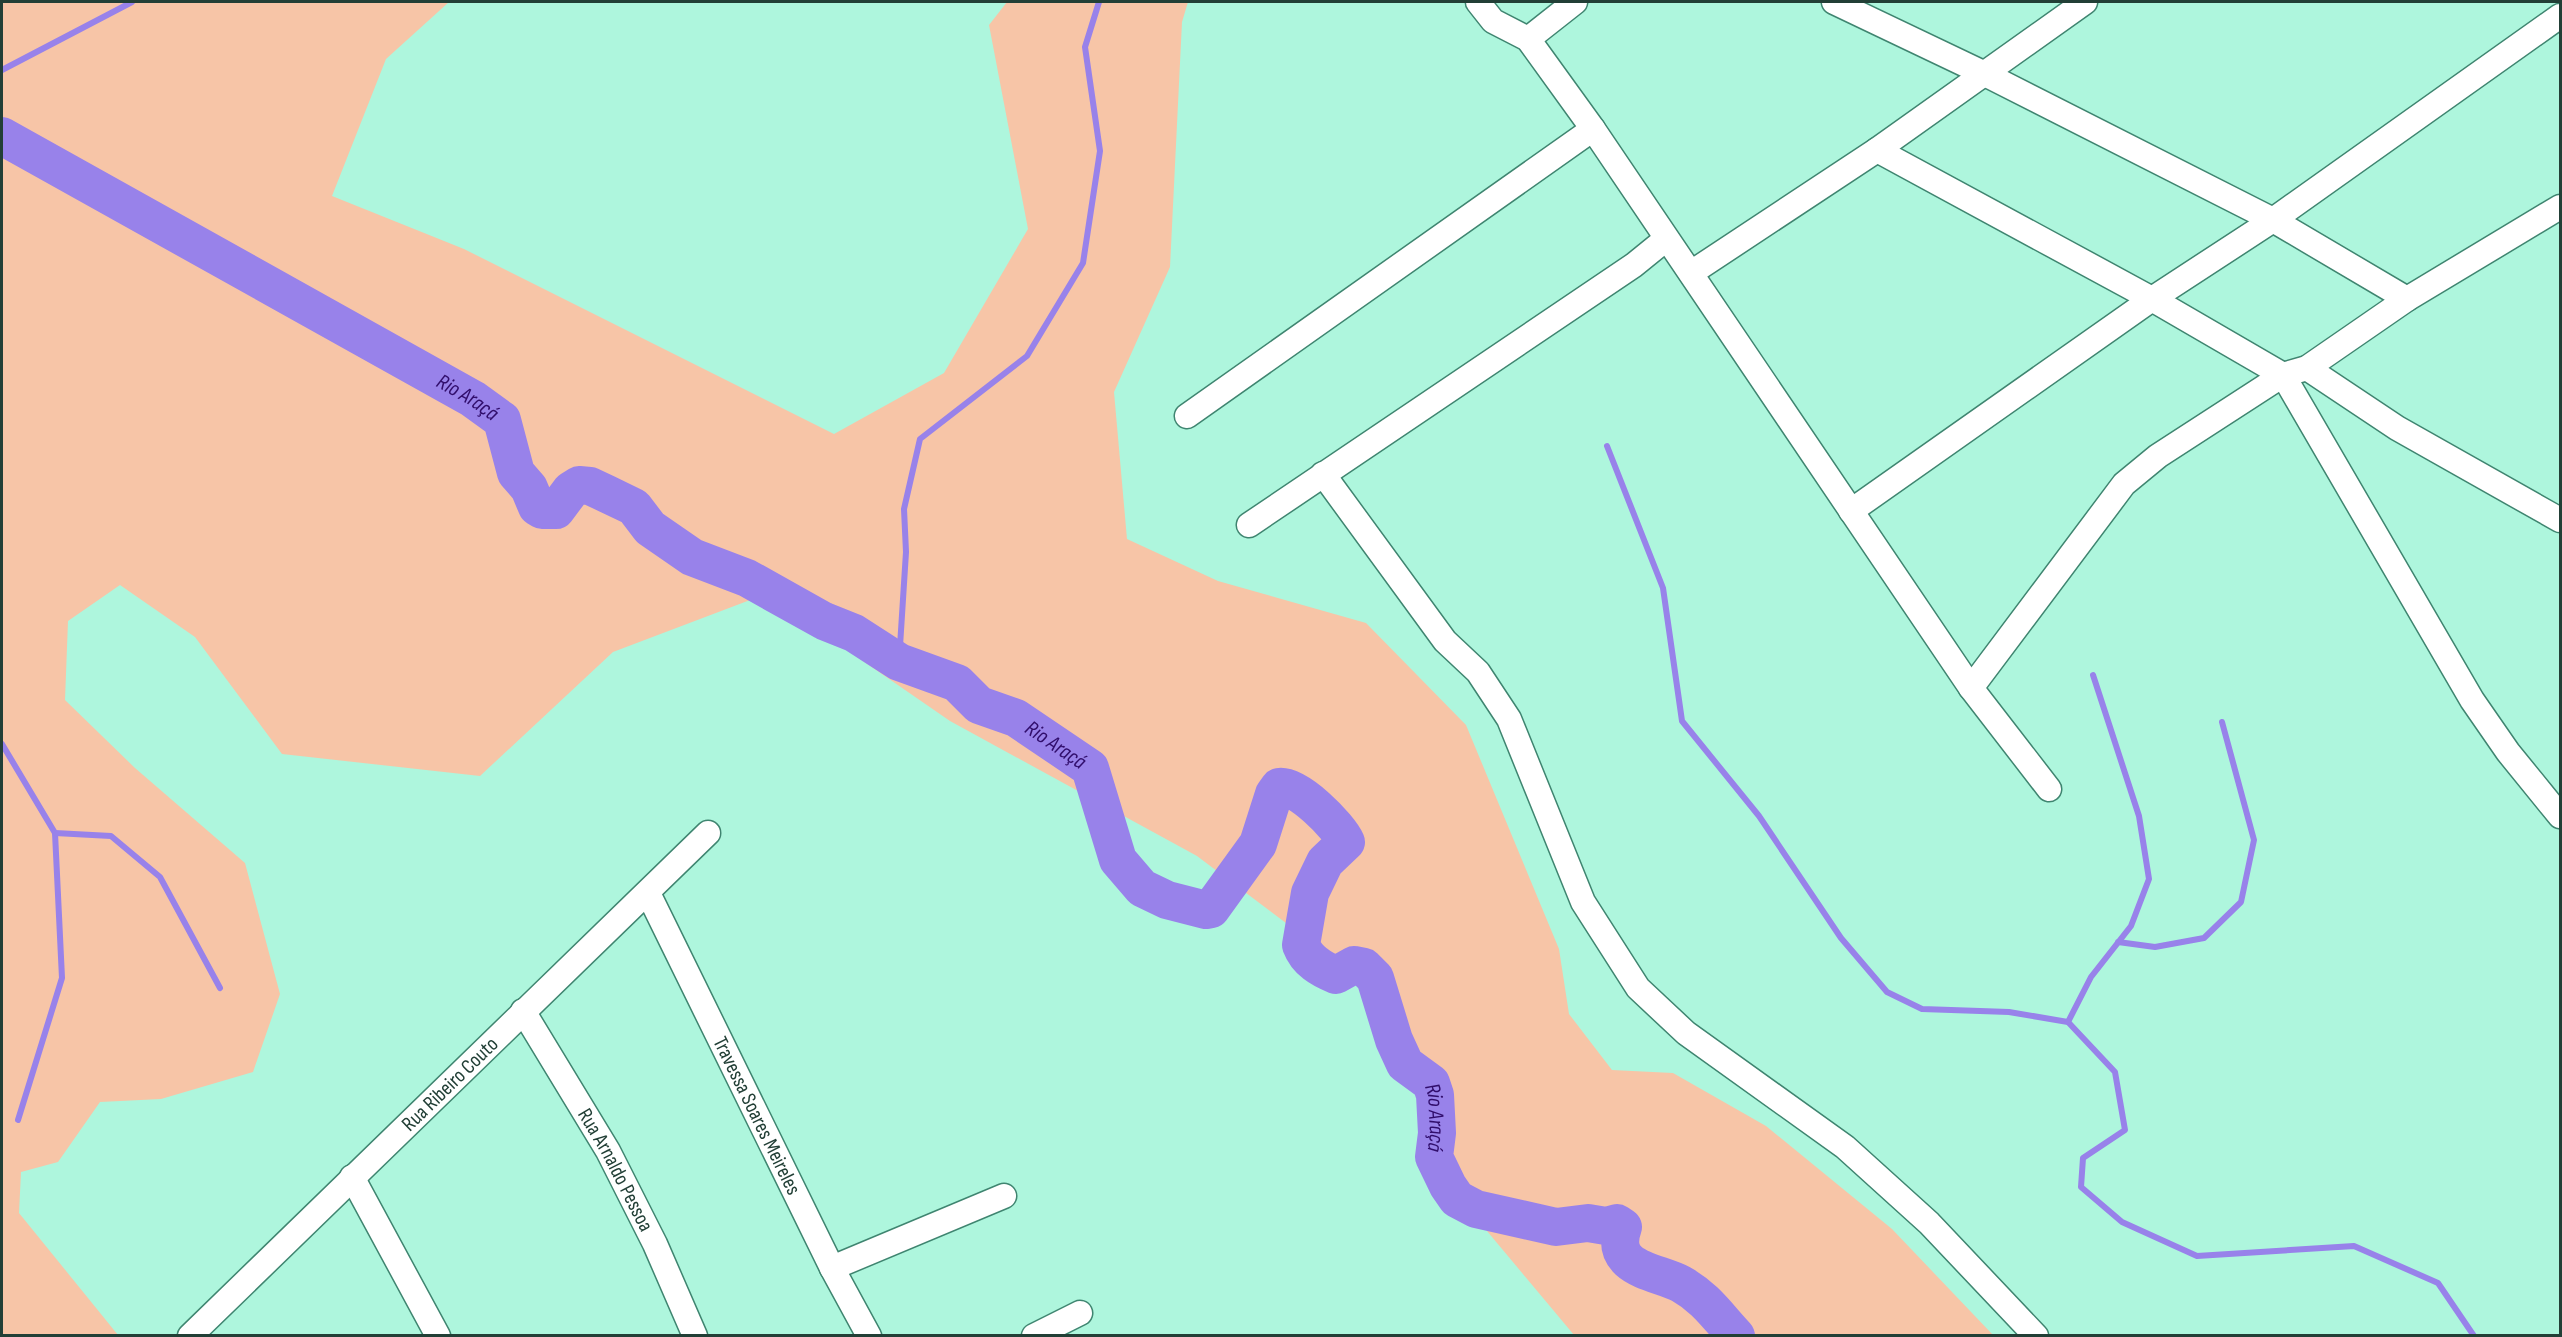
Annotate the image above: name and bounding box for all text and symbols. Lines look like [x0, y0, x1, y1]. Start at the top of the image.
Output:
water label: Rio Araçá [432, 368, 504, 427]
water label: Rio Araçá [1020, 715, 1092, 775]
street label: Rua Ribeiro Couto [396, 1031, 503, 1136]
street label: Travessa Soares Meireles [708, 1032, 807, 1199]
water label: Rio Araçá [1419, 1080, 1451, 1153]
street label: Rua Arnaldo Pessoa [572, 1104, 659, 1235]

